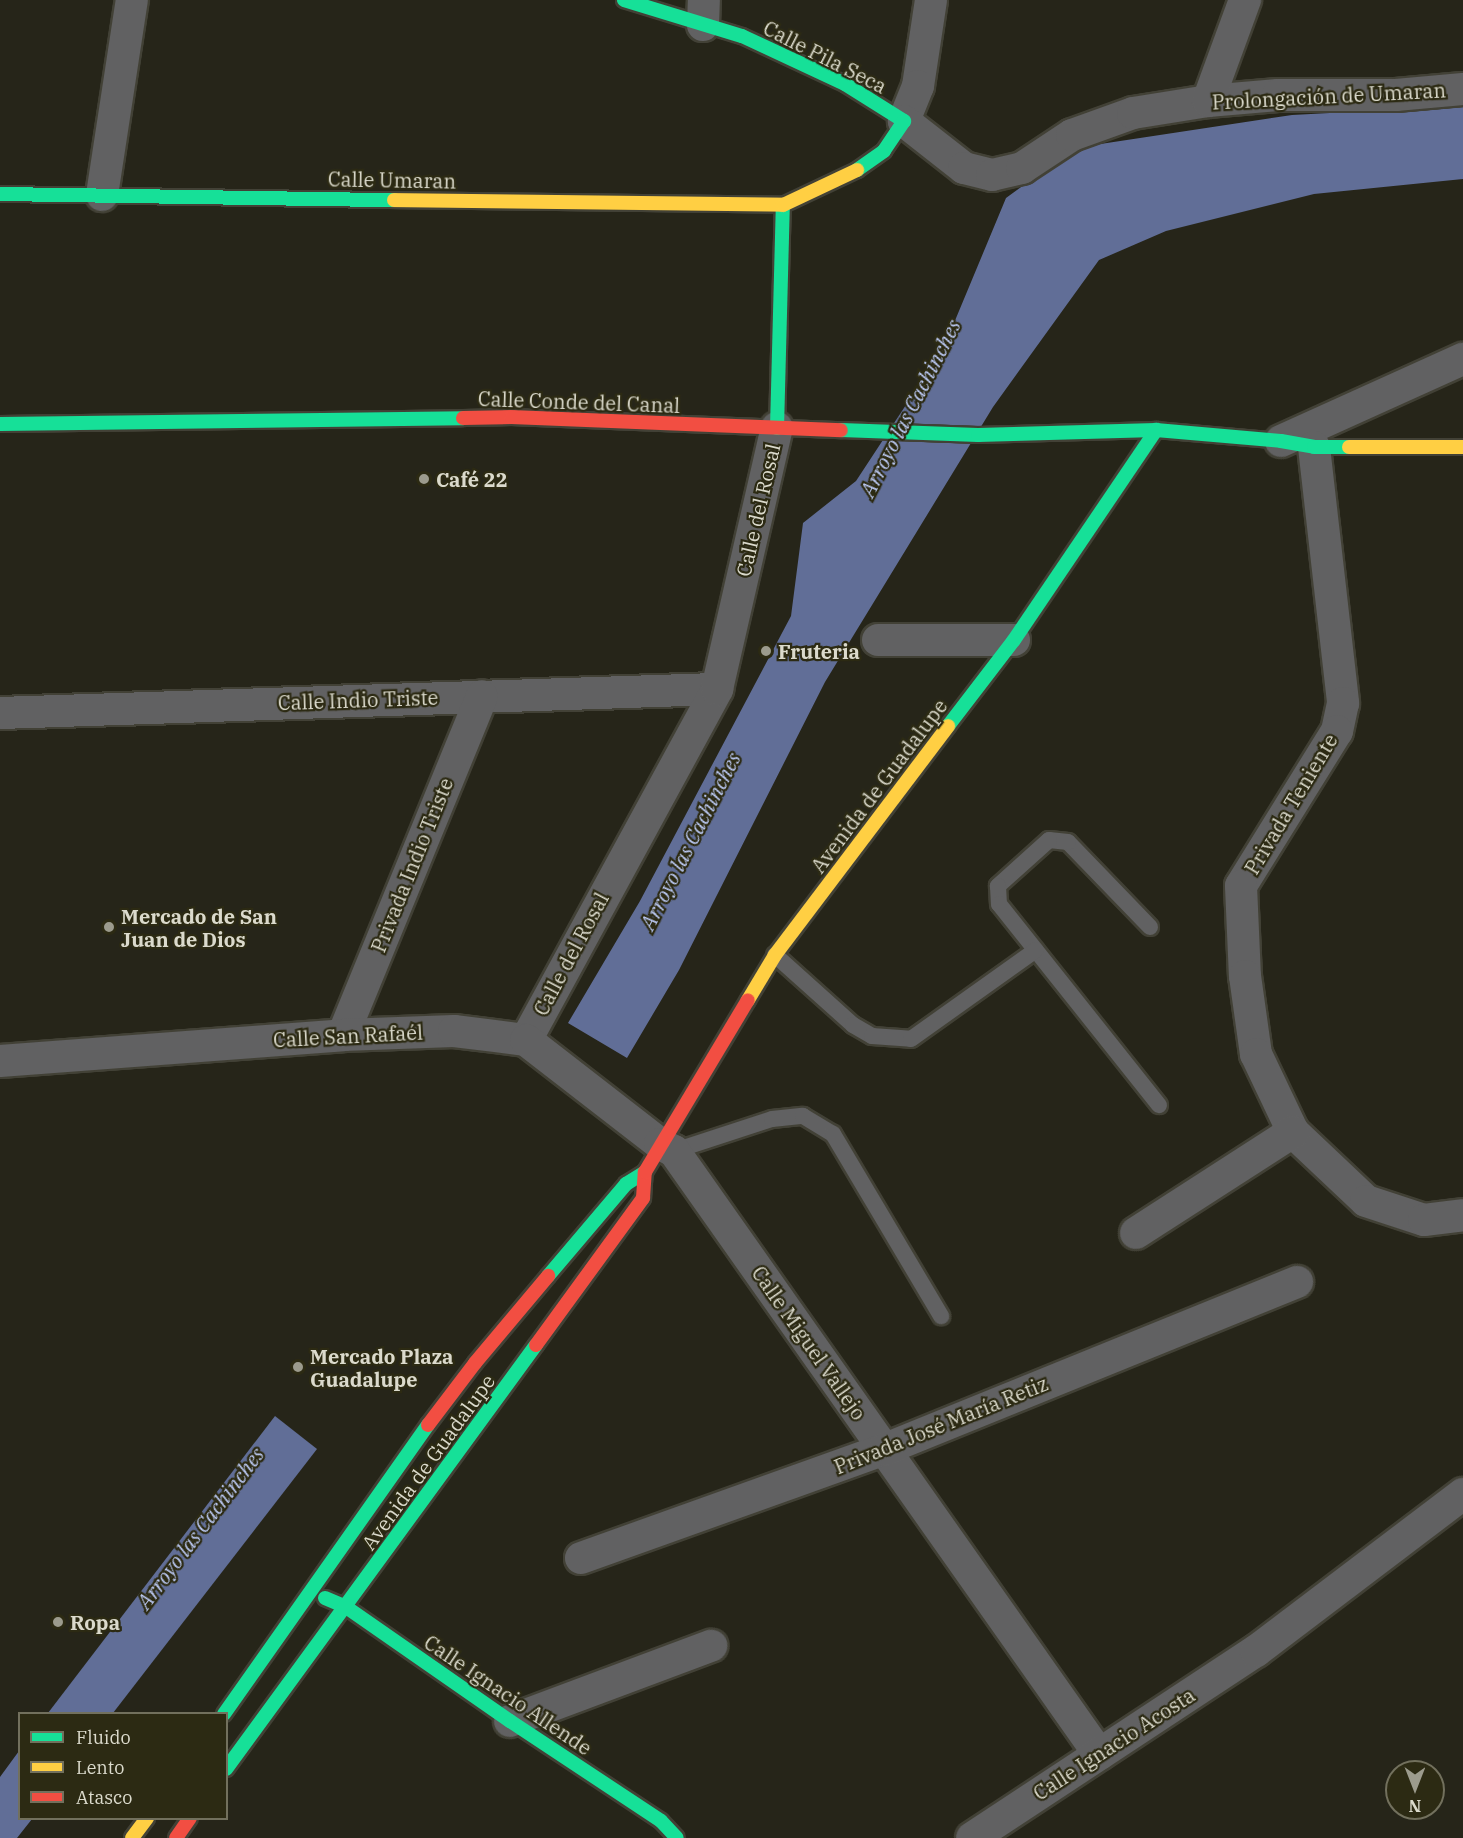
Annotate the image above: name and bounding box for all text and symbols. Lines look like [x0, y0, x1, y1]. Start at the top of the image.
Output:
street label: Calle Pila Seca [759, 16, 891, 98]
street label: Prolongación de Umaran [1211, 78, 1447, 114]
street label: Calle Umaran [328, 167, 456, 193]
water label: Arroyo las Cachinches [854, 315, 966, 501]
street label: Calle Conde del Canal [477, 386, 681, 418]
street label: Calle del Rosal [731, 441, 785, 579]
place label: Café 22 [436, 467, 508, 491]
marker: Café 22 [417, 472, 431, 486]
place label: Fruteria [778, 639, 860, 663]
marker: Fruteria [759, 644, 773, 658]
street label: Calle Indio Triste [277, 685, 439, 715]
street label: Avenida de Guadalupe [806, 694, 952, 878]
street label: Privada Teniente [1240, 729, 1342, 879]
water label: Arroyo las Cachinches [634, 748, 746, 934]
street label: Privada Indio Triste [366, 774, 458, 956]
street label: Calle del Rosal [529, 888, 613, 1020]
place label: Mercado de San Juan de Dios [121, 904, 277, 951]
marker: Mercado de San Juan de Dios [102, 920, 116, 934]
street label: Calle San Rafaél [273, 1020, 423, 1052]
street label: Calle Miguel Vallejo [747, 1261, 871, 1425]
place label: Mercado Plaza Guadalupe [310, 1344, 453, 1391]
marker: Mercado Plaza Guadalupe [291, 1360, 305, 1374]
street label: Avenida de Guadalupe [356, 1370, 500, 1554]
street label: Privada José María Retiz [831, 1371, 1051, 1479]
water label: Arroyo las Cachinches [131, 1442, 269, 1614]
place label: Ropa [70, 1610, 120, 1634]
marker: Ropa [51, 1615, 65, 1629]
street label: Calle Ignacio Allende [420, 1630, 596, 1760]
street label: Calle Ignacio Acosta [1029, 1683, 1199, 1805]
legend [18, 1712, 228, 1820]
text: Fluido [76, 1726, 131, 1749]
text: Lento [76, 1756, 124, 1779]
north arrow [1385, 1760, 1445, 1820]
text: Atasco [76, 1786, 132, 1809]
text: N [1409, 1796, 1421, 1816]

